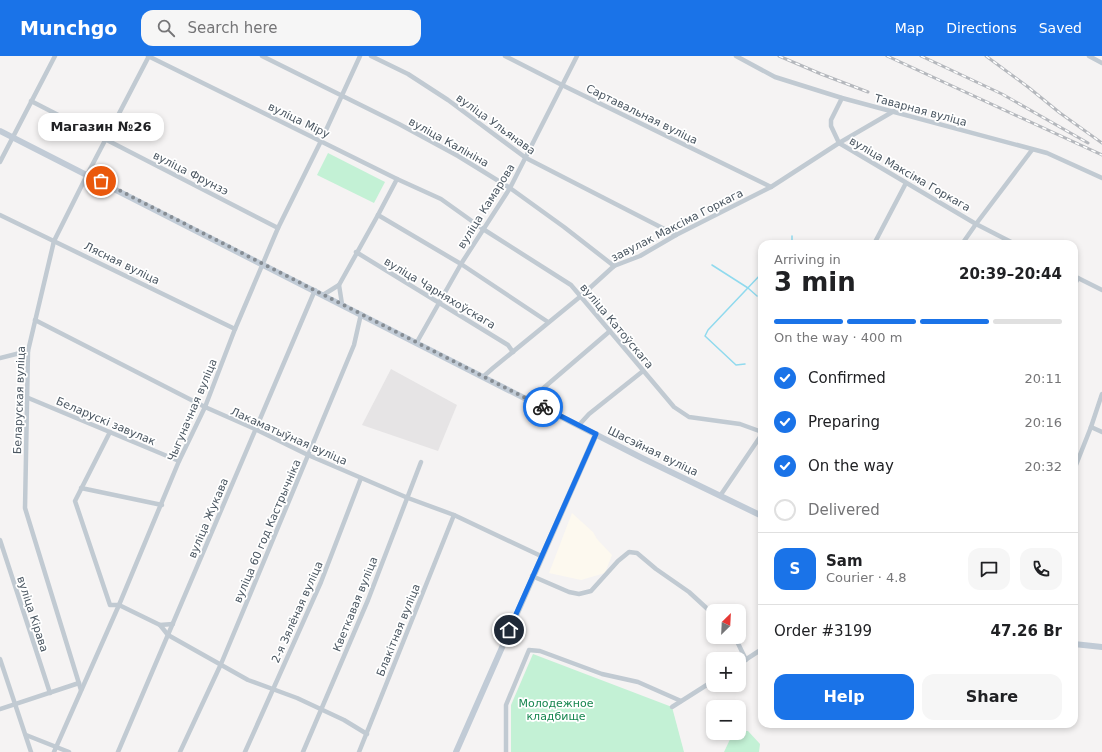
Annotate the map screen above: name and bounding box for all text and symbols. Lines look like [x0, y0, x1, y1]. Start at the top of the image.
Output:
search box [141, 10, 421, 46]
text: Munchgo [20, 17, 117, 39]
icon: search [155, 17, 177, 39]
text: Search here [187, 19, 278, 37]
text: Map [895, 20, 924, 36]
text: Directions [946, 20, 1017, 36]
text: Saved [1039, 20, 1082, 36]
street label: Сартавальная вуліца [584, 82, 700, 147]
street label: вуліца Ульянава [454, 91, 538, 158]
street label: Таварная вуліца [872, 92, 968, 129]
street label: вуліца Міру [266, 100, 332, 141]
callout: Магазин №26 [38, 113, 164, 141]
street label: вуліца Калініна [406, 115, 491, 170]
text: Магазин №26 [50, 119, 152, 134]
street label: вуліца Максіма Горкага [847, 134, 973, 214]
street label: вуліца Фрунзэ [151, 149, 231, 198]
street label: вуліца Камарова [455, 162, 518, 251]
pin [84, 164, 118, 198]
icon: bag [90, 170, 112, 192]
street label: завулак Максіма Горкага [609, 186, 745, 264]
street label: Лясная вуліца [82, 240, 162, 287]
text: Arriving in [774, 252, 841, 267]
street label: вуліца Чарняхоўскага [382, 255, 498, 332]
text: 20:39–20:44 [959, 265, 1062, 283]
text: 3 min [774, 267, 856, 297]
street label: вуліца Катоўскага [577, 281, 656, 371]
text: On the way · 400 m [774, 330, 902, 345]
street label: Беларуская вуліца [11, 346, 28, 454]
street label: Чыгуначная вуліца [165, 357, 220, 464]
icon: check [774, 367, 796, 389]
text: Confirmed [808, 369, 886, 387]
text: 20:11 [1025, 371, 1062, 386]
courier [523, 387, 563, 427]
street label: Беларускі завулак [54, 395, 158, 448]
icon: bike [532, 396, 554, 418]
street label: Лакаматыўная вуліца [228, 405, 349, 468]
icon: check [774, 411, 796, 433]
text: Preparing [808, 413, 880, 431]
text: 20:16 [1025, 415, 1062, 430]
street label: Шасэйная вуліца [605, 424, 700, 479]
icon: check [774, 455, 796, 477]
street label: вуліца 60 год Кастрычніка [231, 457, 304, 605]
text: On the way [808, 457, 894, 475]
text: 20:32 [1025, 459, 1062, 474]
street label: вуліца Жукава [186, 476, 231, 560]
text: Delivered [808, 501, 880, 519]
button: chat [968, 548, 1010, 590]
button: phone [1020, 548, 1062, 590]
text: Sam [826, 552, 863, 570]
street label: Кветкавая вуліца [330, 555, 381, 654]
street label: 2-я Зялёная вуліца [269, 559, 326, 665]
text: S [790, 560, 800, 578]
text: Courier · 4.8 [826, 570, 907, 585]
street label: вуліца Кірава [14, 575, 51, 654]
street label: Блакітная вуліца [374, 582, 423, 678]
north arrow [706, 604, 746, 644]
map controls [706, 604, 746, 740]
pin [492, 613, 526, 647]
icon: home [498, 619, 520, 641]
text: Order #3199 [774, 622, 872, 640]
text: 47.26 Br [991, 622, 1062, 640]
button: + [706, 652, 746, 692]
button: Help [774, 674, 914, 720]
button: Share [922, 674, 1062, 720]
park label: Молодежное кладбище [519, 697, 594, 723]
button: − [706, 700, 746, 740]

